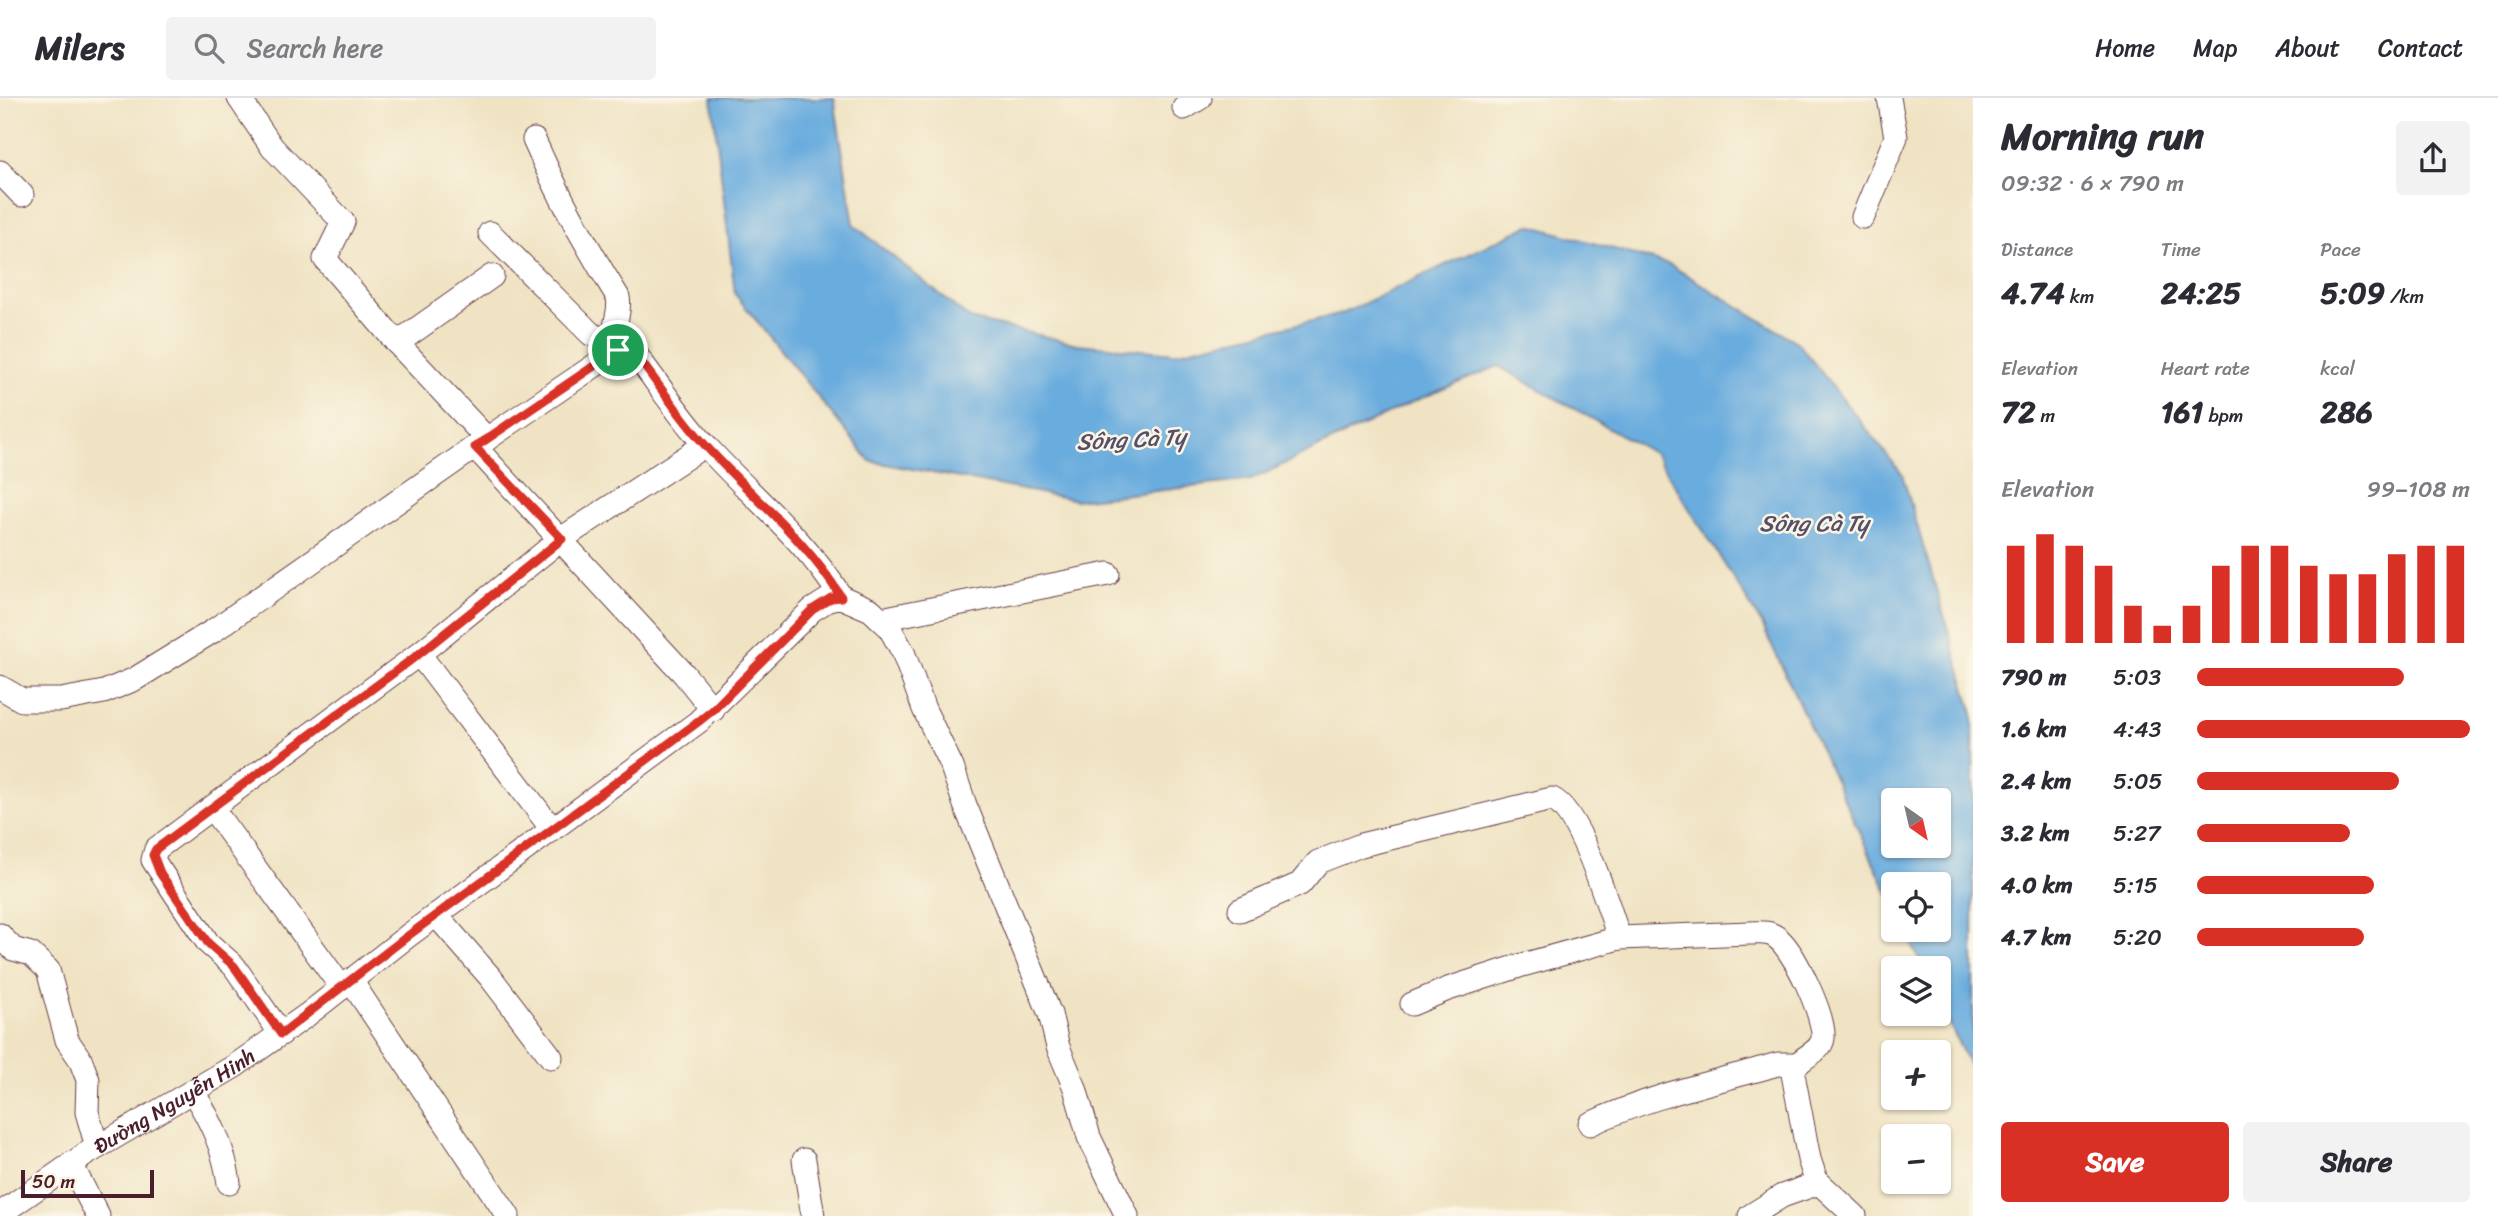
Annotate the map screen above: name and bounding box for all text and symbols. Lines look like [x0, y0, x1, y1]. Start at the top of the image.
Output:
search box [166, 17, 656, 80]
text: Milers [35, 19, 124, 77]
text: Search here [246, 25, 383, 71]
text: Home [2095, 27, 2155, 69]
text: Map [2193, 27, 2237, 69]
text: About [2275, 27, 2340, 69]
text: Contact [2378, 27, 2463, 69]
icon: search [190, 29, 228, 67]
text: Morning run [2001, 103, 2204, 170]
button: share [2396, 121, 2470, 195]
text: 09:32 · 6 × 790 m [2001, 163, 2184, 204]
text: Distance [2001, 233, 2073, 266]
text: Time [2161, 233, 2201, 266]
text: Pace [2320, 233, 2361, 266]
text: 4.74 [2001, 266, 2065, 320]
text: 24:25 [2161, 266, 2241, 320]
text: 5:09 [2320, 266, 2385, 320]
text: km [2065, 280, 2094, 313]
text: /km [2385, 280, 2424, 313]
pin [588, 320, 648, 380]
icon: arrive [599, 331, 637, 369]
text: Elevation [2001, 352, 2078, 385]
text: Heart rate [2161, 352, 2250, 385]
text: kcal [2320, 352, 2355, 385]
text: 72 [2001, 385, 2035, 439]
text: 161 [2161, 385, 2203, 439]
text: 286 [2320, 385, 2373, 439]
text: m [2035, 399, 2055, 432]
text: bpm [2203, 399, 2243, 432]
water label: Sông Cà Ty [1075, 416, 1190, 463]
text: Elevation [2001, 469, 2094, 510]
text: 99–108 m [2367, 469, 2470, 510]
water label: Sông Cà Ty [1759, 503, 1872, 544]
text: 790 m [2001, 657, 2066, 698]
text: 5:03 [2113, 657, 2161, 698]
text: 1.6 km [2001, 709, 2067, 750]
text: 4:43 [2113, 709, 2161, 750]
text: 2.4 km [2001, 761, 2071, 802]
text: 5:05 [2113, 761, 2163, 802]
north arrow [1881, 788, 1951, 858]
map controls [1881, 788, 1951, 1194]
text: 3.2 km [2001, 813, 2070, 854]
text: 5:27 [2113, 813, 2160, 854]
text: 4.0 km [2001, 865, 2073, 906]
text: 5:15 [2113, 865, 2158, 906]
button: locate [1881, 872, 1951, 942]
text: 4.7 km [2001, 917, 2071, 958]
text: 5:20 [2113, 917, 2162, 958]
button: layers [1881, 956, 1951, 1026]
street label: Đường Nguyễn Hinh [86, 1038, 264, 1165]
button: + [1881, 1040, 1951, 1110]
button: Save [2001, 1122, 2229, 1202]
button: Share [2243, 1122, 2470, 1202]
button: − [1881, 1124, 1951, 1194]
text: 50 m [32, 1165, 75, 1198]
scale bar [21, 1167, 154, 1199]

